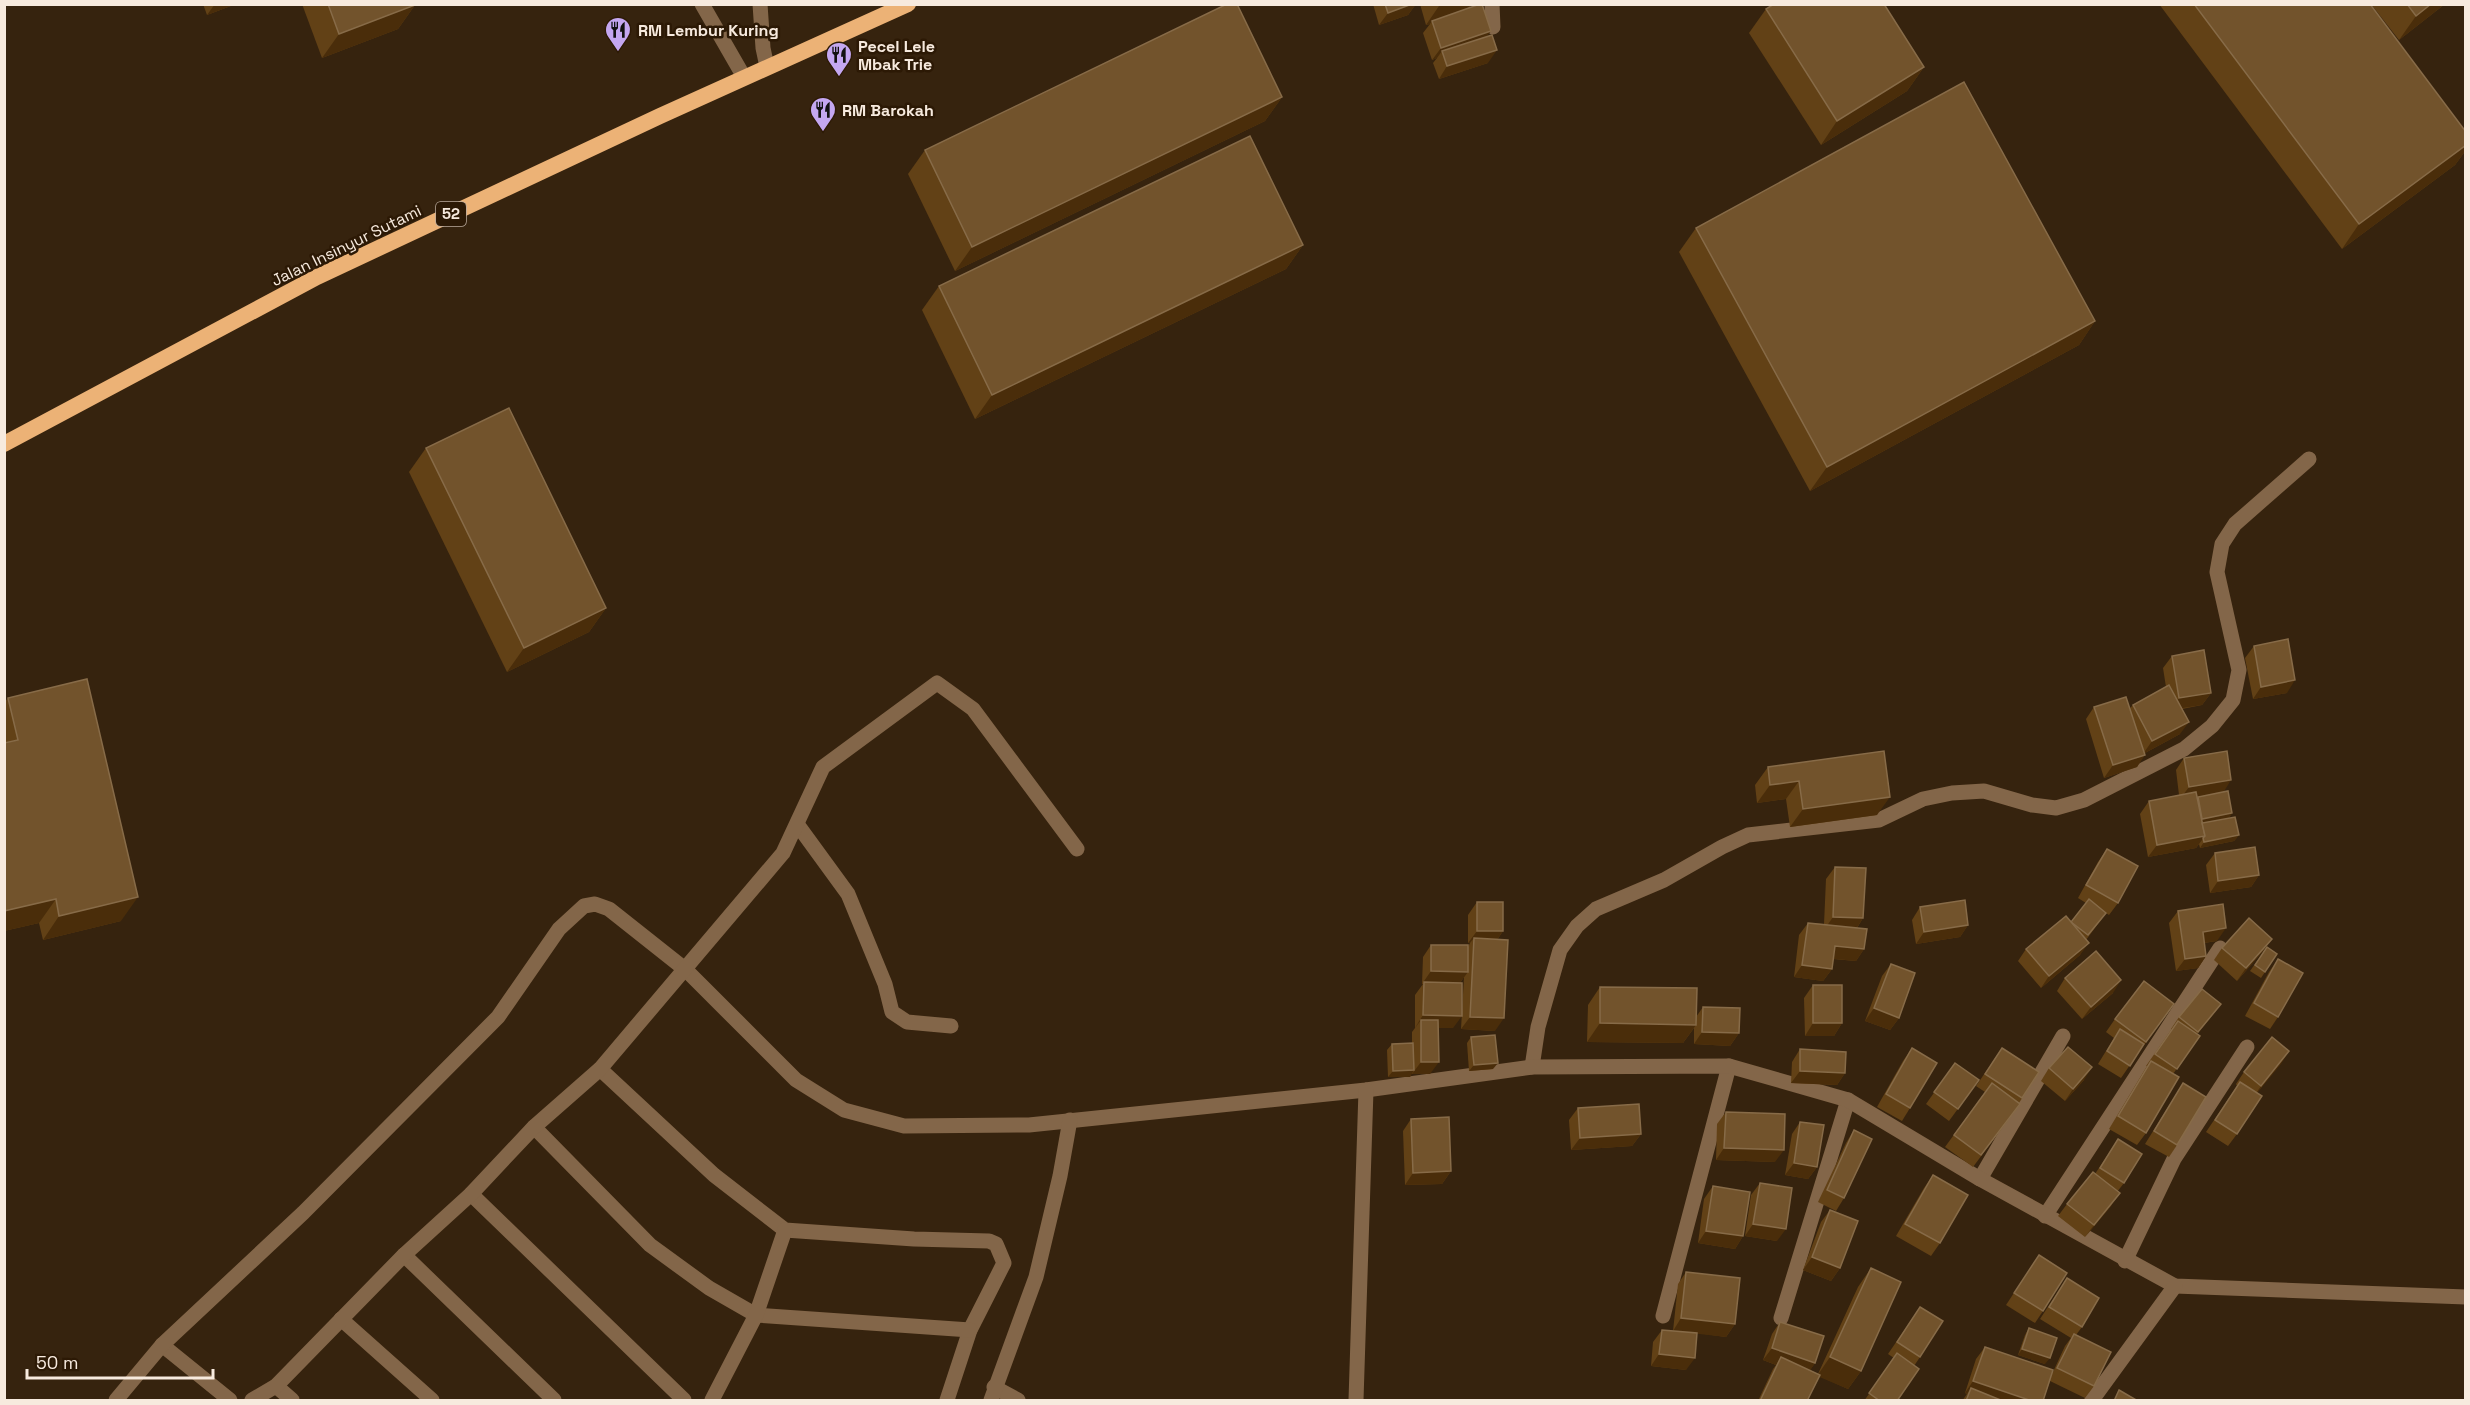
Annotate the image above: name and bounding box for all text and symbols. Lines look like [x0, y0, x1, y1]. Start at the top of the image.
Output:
restaurant icon: RM Lembur Kuring [603, 15, 633, 53]
place label: RM Lembur Kuring [638, 20, 779, 41]
place label: Pecel Lele Mbak Trie [858, 36, 935, 75]
restaurant icon: Pecel Lele Mbak Trie [824, 40, 854, 78]
restaurant icon: RM Barokah [808, 95, 838, 133]
place label: RM Barokah [842, 100, 934, 121]
street label: Jalan Insinyur Sutami [268, 200, 425, 291]
road number: 52 [436, 202, 466, 226]
scale bar [27, 1342, 213, 1380]
text: 50 m [36, 1351, 78, 1374]

